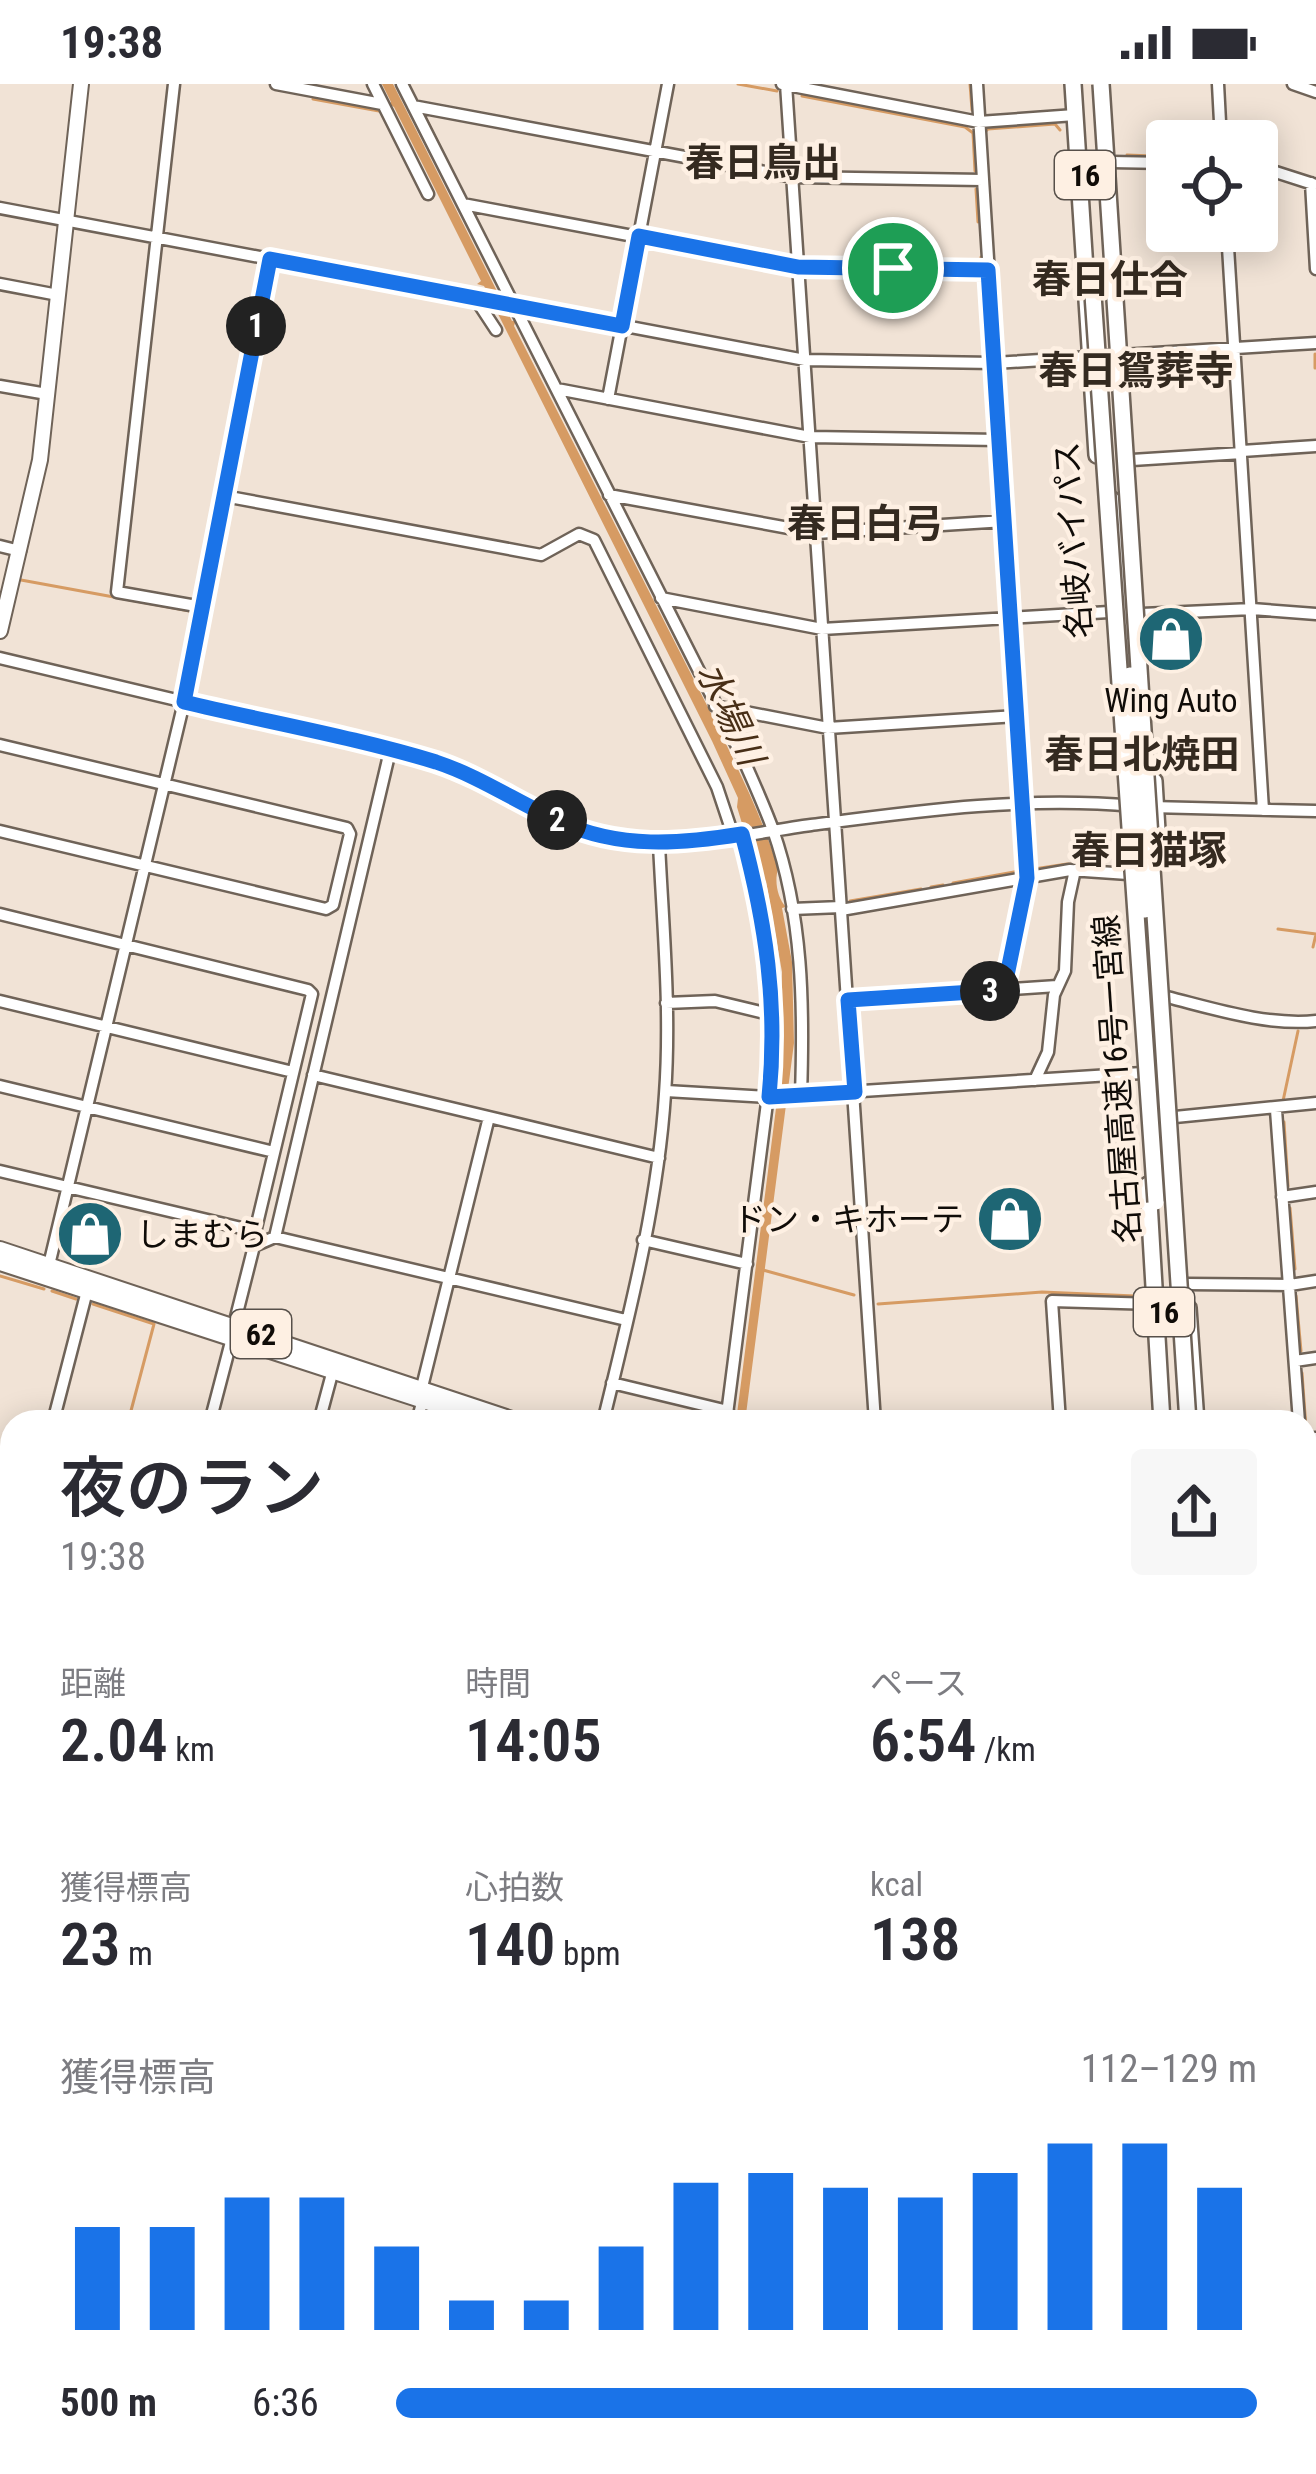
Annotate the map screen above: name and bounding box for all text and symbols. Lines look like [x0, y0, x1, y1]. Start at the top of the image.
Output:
text: 19:38 [60, 16, 163, 69]
map controls [1146, 120, 1278, 252]
button: locate [1146, 120, 1278, 252]
district label: 春日鳥出 [685, 140, 841, 186]
road number: 16 [1055, 151, 1115, 199]
pin [842, 217, 944, 319]
icon: arrive [860, 235, 926, 301]
district label: 春日仕合 [1032, 257, 1188, 303]
pin: 1 [226, 296, 286, 356]
text: 1 [248, 306, 264, 345]
district label: 春日鴛葬寺 [1038, 348, 1234, 394]
street label: 名岐バイパス [1047, 440, 1099, 640]
district label: 春日白弓 [787, 501, 943, 547]
shop icon: Wing Auto [1136, 604, 1206, 674]
water label: 水場川 [688, 656, 774, 775]
place label: Wing Auto [1104, 681, 1238, 720]
district label: 春日北焼田 [1044, 732, 1240, 778]
pin: 2 [527, 790, 587, 850]
text: 2 [549, 800, 565, 839]
district label: 春日猫塚 [1071, 828, 1227, 874]
street label: 名古屋高速16号一宮線 [1086, 913, 1148, 1245]
pin: 3 [960, 961, 1020, 1021]
text: 3 [982, 971, 998, 1010]
shop icon: ドン・キホーテ [975, 1184, 1045, 1254]
shop icon: しまむら [55, 1199, 125, 1269]
place label: ドン・キホーテ [733, 1200, 964, 1239]
place label: しまむら [136, 1215, 268, 1254]
road number: 16 [1134, 1288, 1194, 1336]
road number: 62 [231, 1310, 291, 1358]
button: share [1131, 1449, 1257, 1575]
text: 夜のラン [60, 1450, 324, 1527]
text: 19:38 [60, 1534, 146, 1580]
text: 距離 [60, 1664, 126, 1703]
text: 時間 [465, 1664, 531, 1703]
text: ペース [870, 1664, 967, 1703]
text: 2.04 [60, 1705, 168, 1776]
text: 14:05 [465, 1705, 602, 1776]
text: 6:54 [870, 1705, 976, 1776]
text: km [168, 1730, 215, 1769]
text: /km [976, 1730, 1036, 1769]
text: kcal [870, 1865, 923, 1904]
text: 獲得標高 [60, 1868, 192, 1907]
text: 心拍数 [465, 1868, 564, 1907]
text: 138 [870, 1904, 961, 1975]
text: 23 [60, 1909, 120, 1980]
text: 140 [465, 1909, 556, 1980]
text: m [120, 1934, 153, 1973]
text: bpm [556, 1934, 621, 1973]
text: 112–129 m [1081, 2046, 1257, 2092]
text: 獲得標高 [60, 2055, 216, 2101]
text: 500 m [60, 2380, 157, 2426]
text: 6:36 [252, 2380, 319, 2426]

